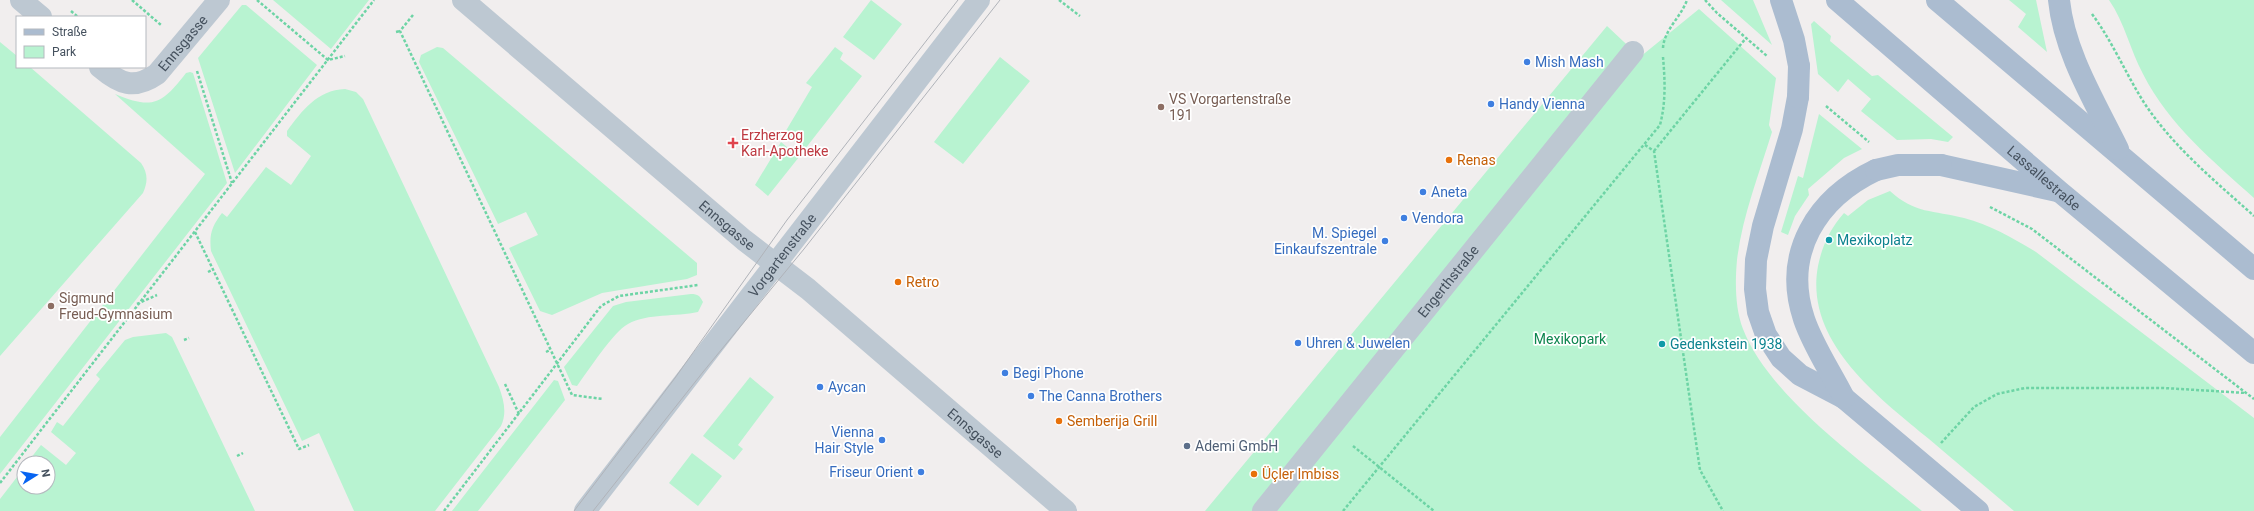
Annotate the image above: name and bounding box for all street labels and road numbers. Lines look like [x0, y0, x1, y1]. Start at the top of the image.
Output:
street label: Ennsgasse [155, 12, 211, 74]
street label: Lassallestraße [2004, 142, 2084, 214]
street label: Ennsgasse [696, 197, 758, 253]
street label: Vorgartenstraße [745, 210, 819, 300]
street label: Engerthstraße [1414, 242, 1482, 321]
street label: Ennsgasse [944, 405, 1006, 461]

